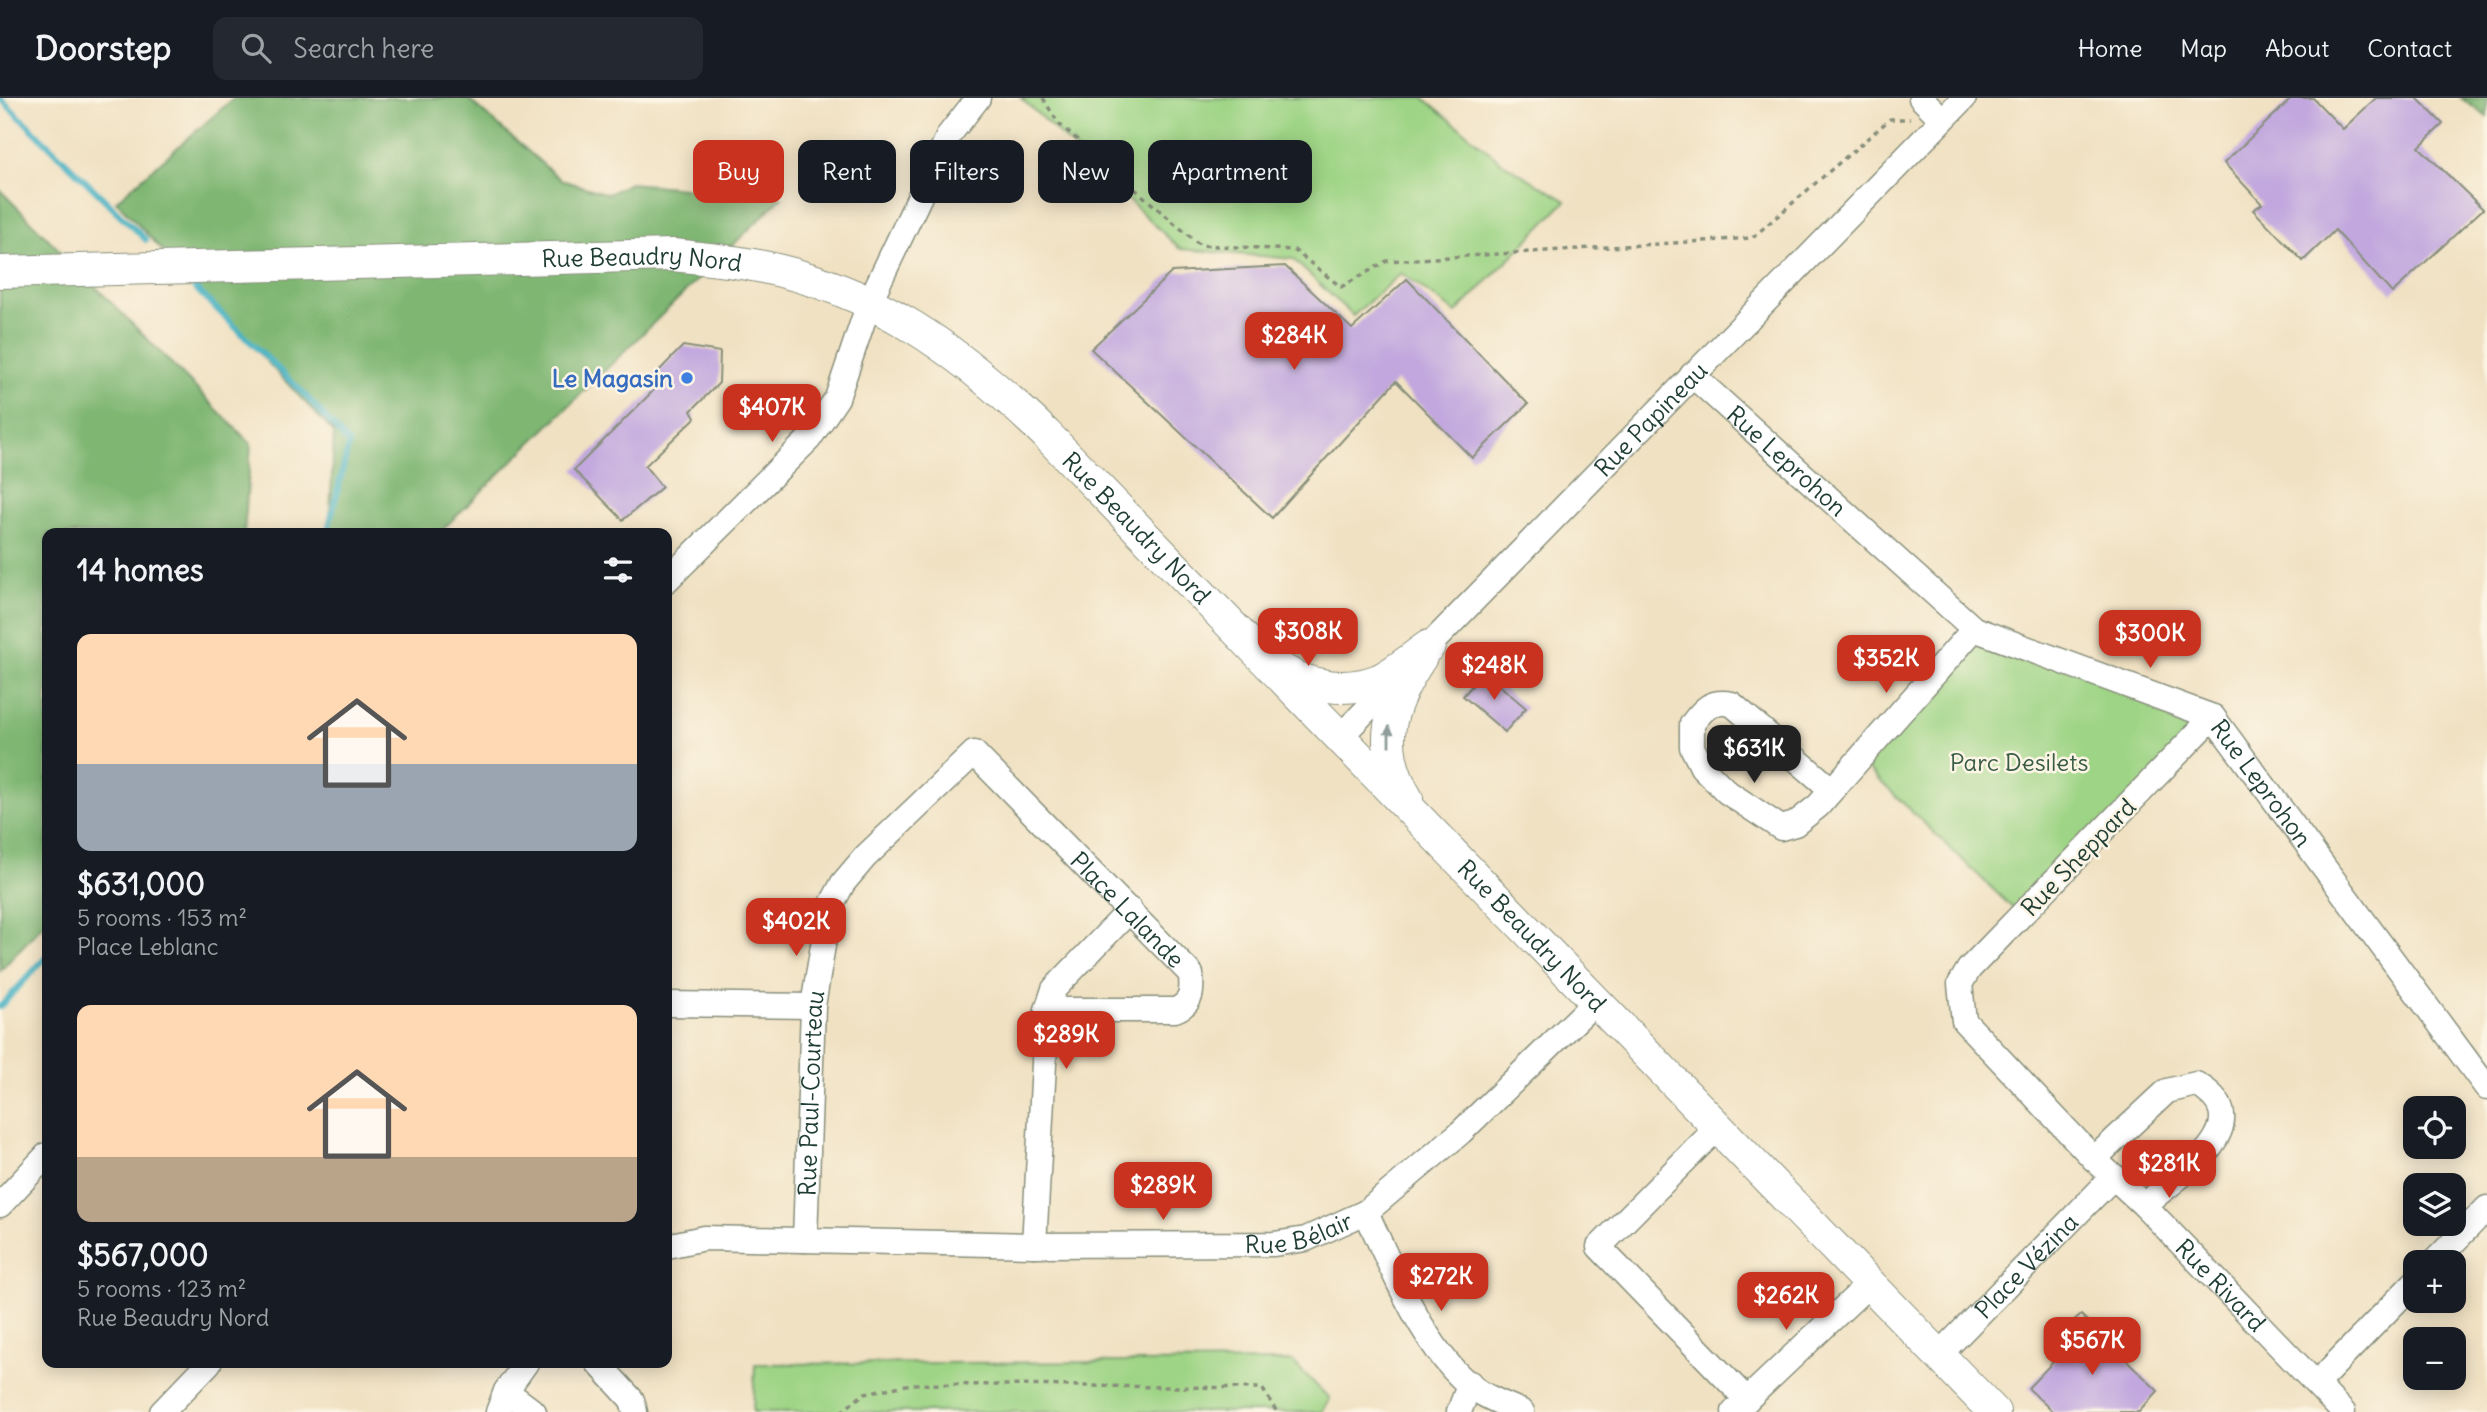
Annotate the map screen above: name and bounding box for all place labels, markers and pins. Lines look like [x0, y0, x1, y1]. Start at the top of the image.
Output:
pin: $284K [1245, 313, 1343, 372]
place label: Le Magasin [552, 363, 673, 393]
marker: Le Magasin [679, 370, 695, 386]
pin: $407K [723, 384, 821, 444]
pin: $308K [1259, 608, 1357, 668]
pin: $300K [2101, 610, 2199, 670]
pin: $352K [1837, 636, 1935, 695]
pin: $248K [1445, 642, 1543, 702]
pin: $631K [1705, 726, 1803, 785]
pin: $402K [747, 898, 845, 958]
pin: $289K [1017, 1012, 1115, 1071]
pin: $281K [2120, 1140, 2218, 1200]
pin: $289K [1114, 1162, 1212, 1222]
pin: $272K [1392, 1254, 1490, 1313]
pin: $262K [1737, 1272, 1835, 1332]
pin: $567K [2043, 1318, 2141, 1377]

